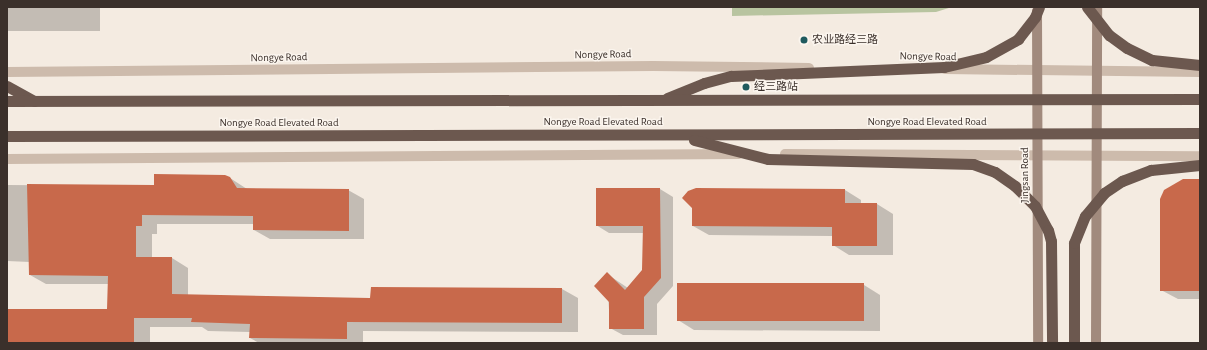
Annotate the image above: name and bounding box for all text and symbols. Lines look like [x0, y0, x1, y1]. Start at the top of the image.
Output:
place label: 农业路经三路 [812, 33, 878, 47]
marker: 农业路经三路 [799, 35, 809, 45]
street label: Nongye Road [574, 48, 632, 62]
street label: Nongye Road [899, 50, 957, 64]
street label: Nongye Road [250, 51, 308, 65]
place label: 经三路站 [754, 80, 798, 94]
marker: 经三路站 [741, 82, 751, 92]
street label: Nongye Road Elevated Road [543, 115, 663, 129]
street label: Nongye Road Elevated Road [867, 115, 987, 129]
street label: Nongye Road Elevated Road [219, 116, 339, 130]
street label: Jingsan Road [1018, 147, 1032, 203]

